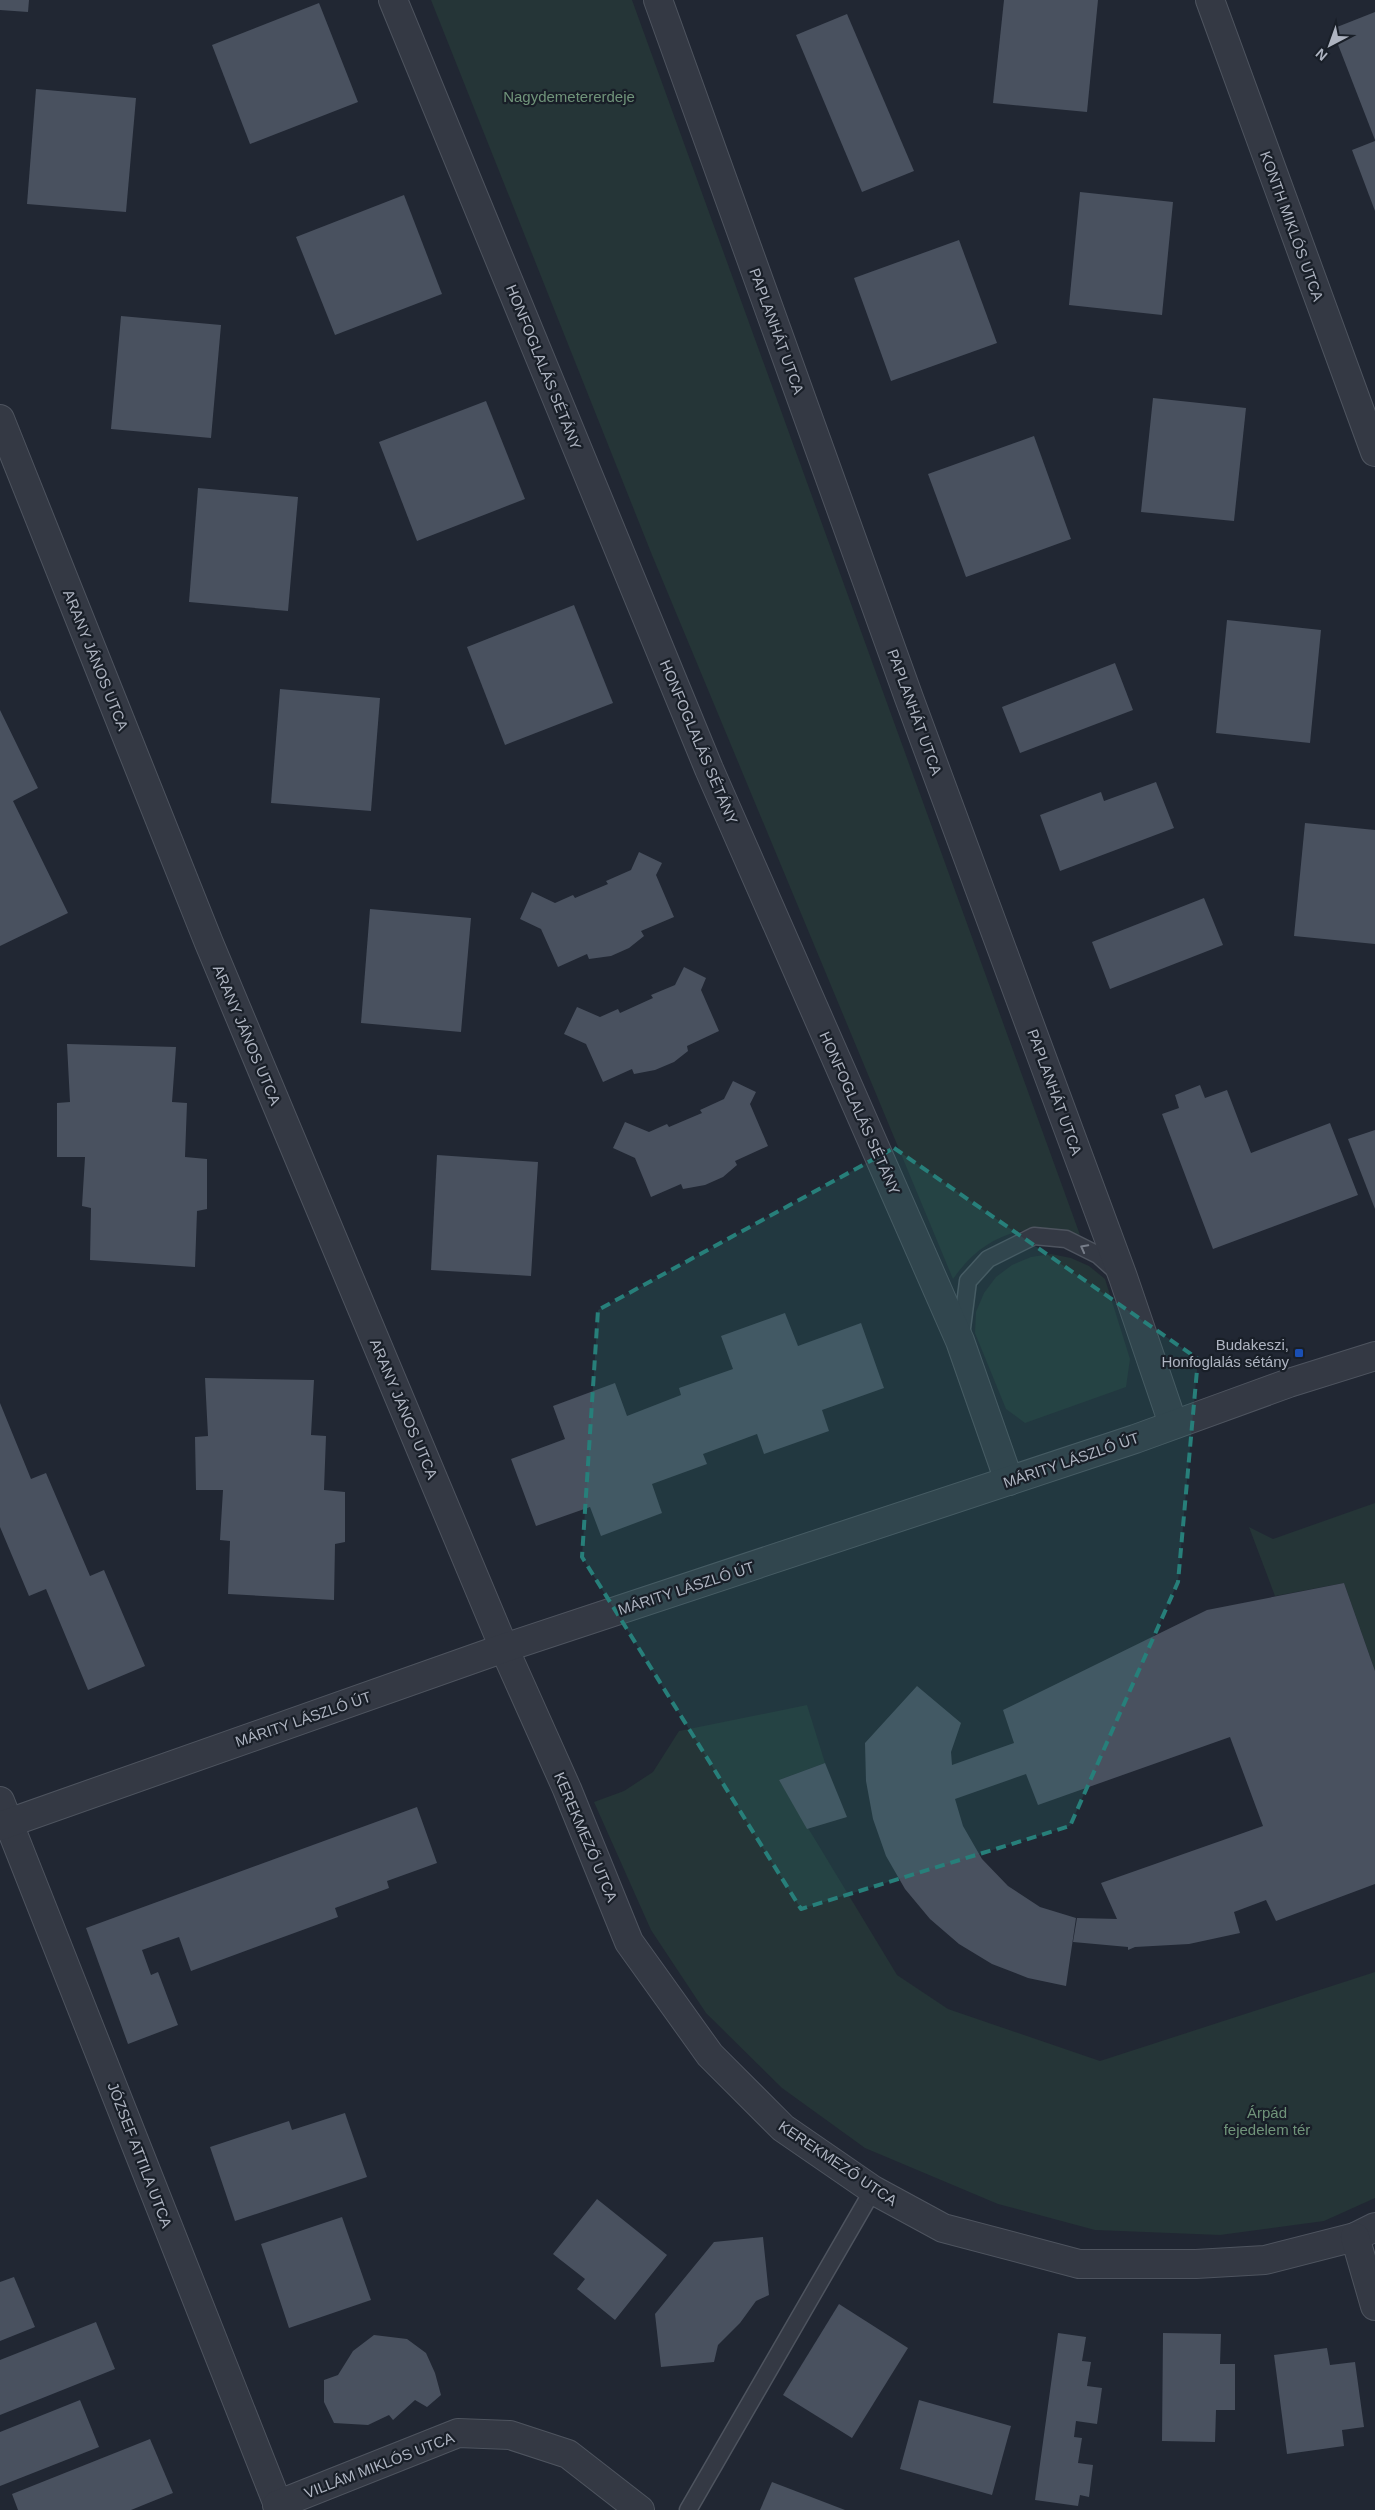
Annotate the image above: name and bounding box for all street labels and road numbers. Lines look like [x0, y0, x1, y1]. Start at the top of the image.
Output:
street label: KONTH MIKLÓS UTCA [1257, 149, 1327, 303]
street label: PAPLANHÁT UTCA [746, 266, 808, 396]
street label: HONFOGLALÁS SÉTÁNY [503, 282, 585, 452]
street label: ARANY JÁNOS UTCA [60, 587, 132, 733]
street label: PAPLANHÁT UTCA [884, 647, 946, 777]
street label: HONFOGLALÁS SÉTÁNY [657, 657, 741, 827]
street label: ARANY JÁNOS UTCA [210, 962, 284, 1108]
street label: PAPLANHÁT UTCA [1024, 1027, 1086, 1157]
street label: HONFOGLALÁS SÉTÁNY [816, 1029, 904, 1197]
street label: ARANY JÁNOS UTCA [367, 1336, 441, 1482]
street label: MÁRITY LÁSZLÓ ÚT [1001, 1429, 1141, 1491]
street label: MÁRITY LÁSZLÓ ÚT [616, 1558, 756, 1618]
street label: MÁRITY LÁSZLÓ ÚT [233, 1688, 373, 1750]
street label: KEREKMEZŐ UTCA [551, 1770, 621, 1904]
street label: JÓZSEF ATTILA UTCA [104, 2080, 176, 2230]
street label: KEREKMEZŐ UTCA [776, 2117, 900, 2209]
street label: VILLÁM MIKLÓS UTCA [302, 2429, 456, 2501]

